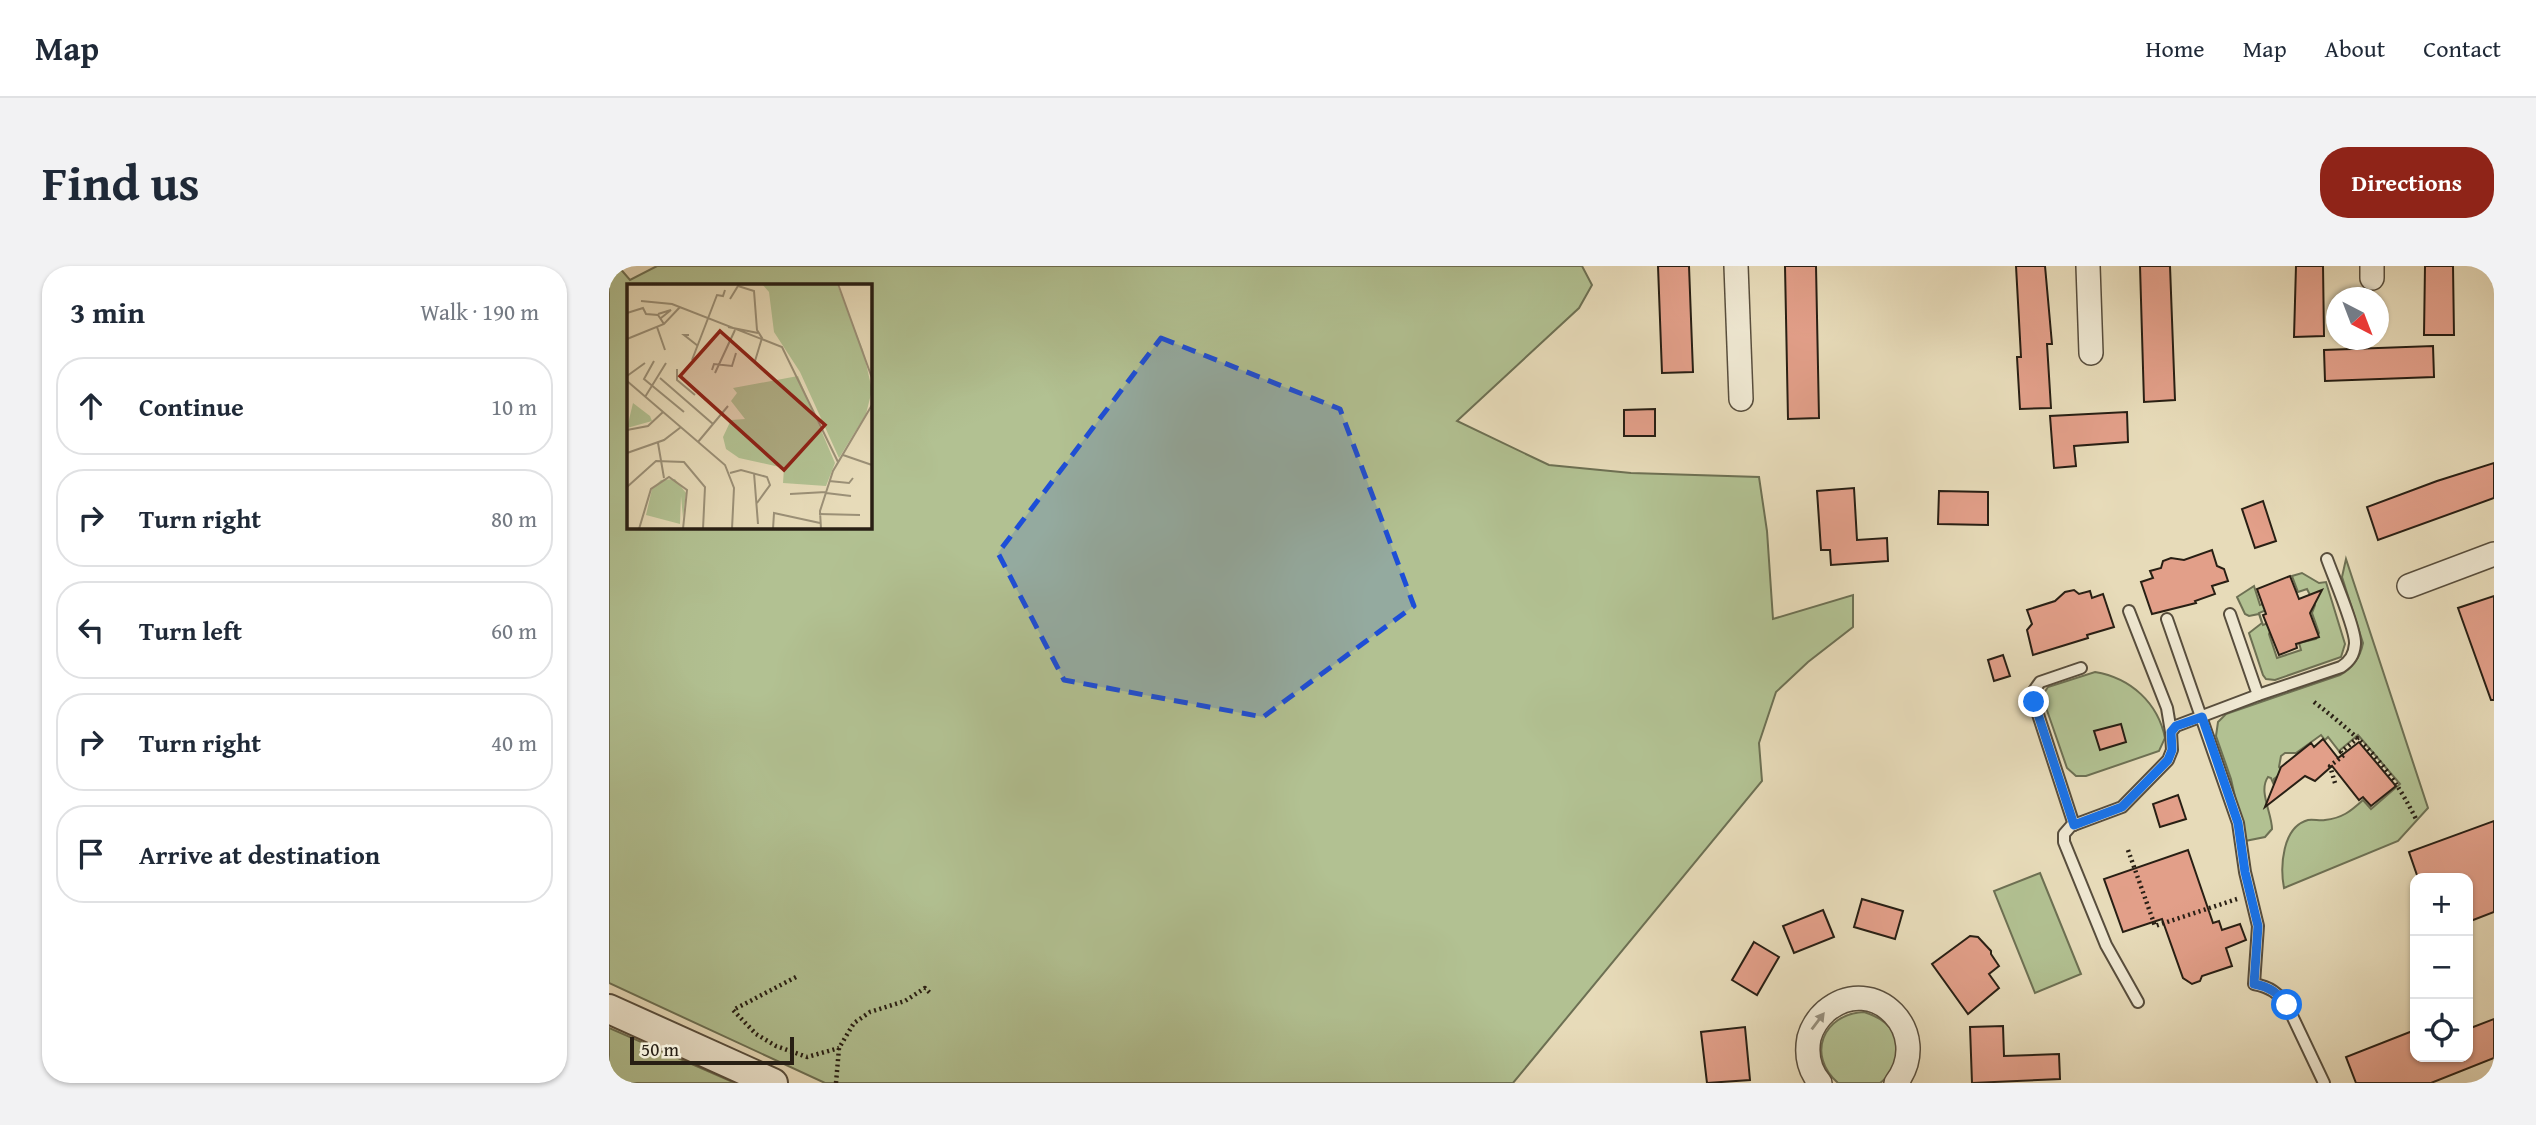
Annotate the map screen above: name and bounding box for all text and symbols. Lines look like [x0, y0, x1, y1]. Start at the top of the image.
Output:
text: Map [35, 24, 99, 72]
text: Home [2146, 31, 2205, 66]
text: Map [2243, 31, 2287, 66]
text: About [2325, 31, 2385, 66]
text: Contact [2423, 31, 2501, 66]
text: Find us [42, 146, 200, 218]
button: Directions [2320, 147, 2494, 218]
inset map [627, 284, 871, 528]
north arrow [2326, 287, 2389, 350]
text: 3 min [70, 290, 145, 334]
text: Walk · 190 m [420, 295, 539, 328]
icon: ahead [72, 387, 110, 425]
text: Continue [139, 387, 244, 426]
text: 10 m [491, 390, 537, 423]
icon: right [72, 499, 110, 537]
text: Turn right [139, 499, 261, 538]
text: 80 m [491, 502, 537, 535]
icon: left [72, 611, 110, 649]
text: Turn left [139, 611, 242, 650]
text: 60 m [491, 614, 537, 647]
route end [2018, 686, 2049, 717]
icon: right [72, 723, 110, 761]
text: Turn right [139, 723, 261, 762]
text: 40 m [491, 726, 537, 759]
icon: arrive [72, 835, 110, 873]
text: Arrive at destination [139, 835, 380, 874]
map controls [2410, 873, 2473, 1062]
button: + [2410, 873, 2473, 936]
button: − [2410, 936, 2473, 999]
route start [2271, 989, 2302, 1020]
button: locate [2410, 999, 2473, 1062]
one-way arrow [1811, 1012, 1825, 1030]
scale bar [630, 1034, 795, 1066]
text: 50 m [641, 1035, 679, 1063]

